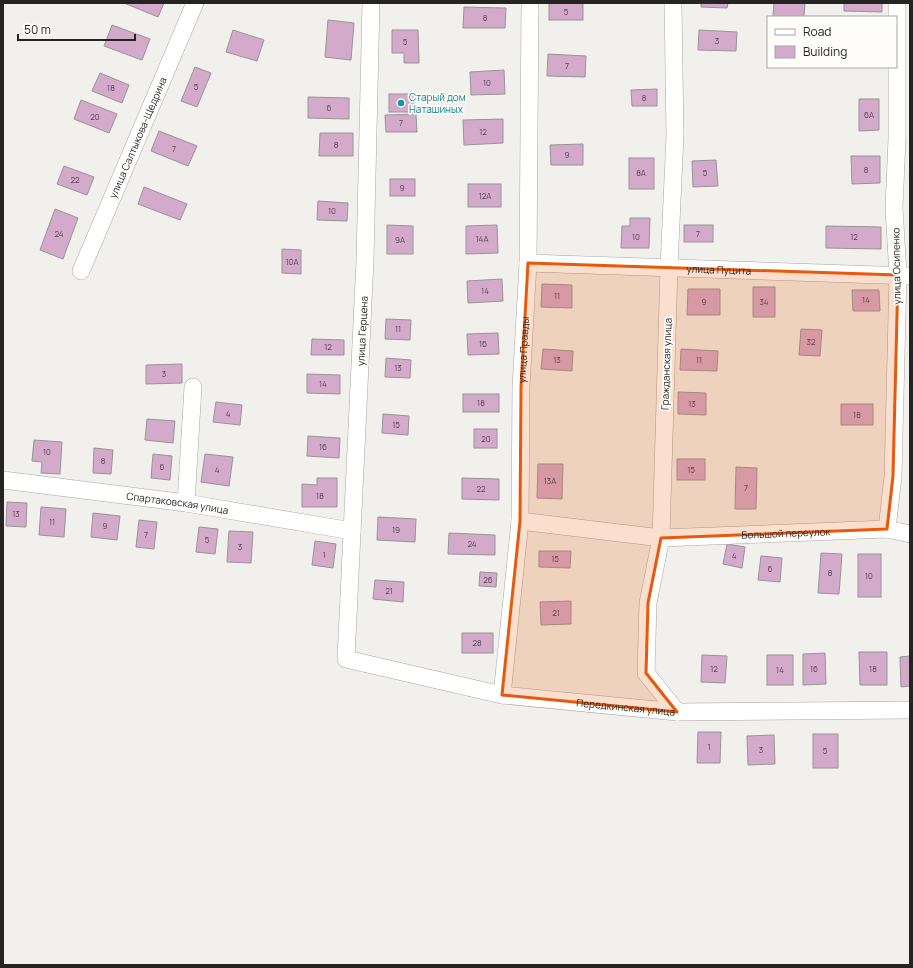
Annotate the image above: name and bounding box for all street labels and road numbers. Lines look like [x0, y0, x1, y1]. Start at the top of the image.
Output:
street label: улица Салтыкова-Щедрина [106, 75, 170, 200]
street label: улица Осипенко [888, 227, 904, 305]
street label: улица Пуцита [686, 261, 752, 278]
street label: улица Герцена [353, 296, 371, 366]
street label: улица Правды [514, 316, 532, 384]
street label: Гражданская улица [657, 318, 675, 410]
street label: Спартаковская улица [126, 489, 230, 517]
street label: Большой переулок [741, 524, 832, 542]
street label: Передкинская улица [576, 695, 676, 719]

